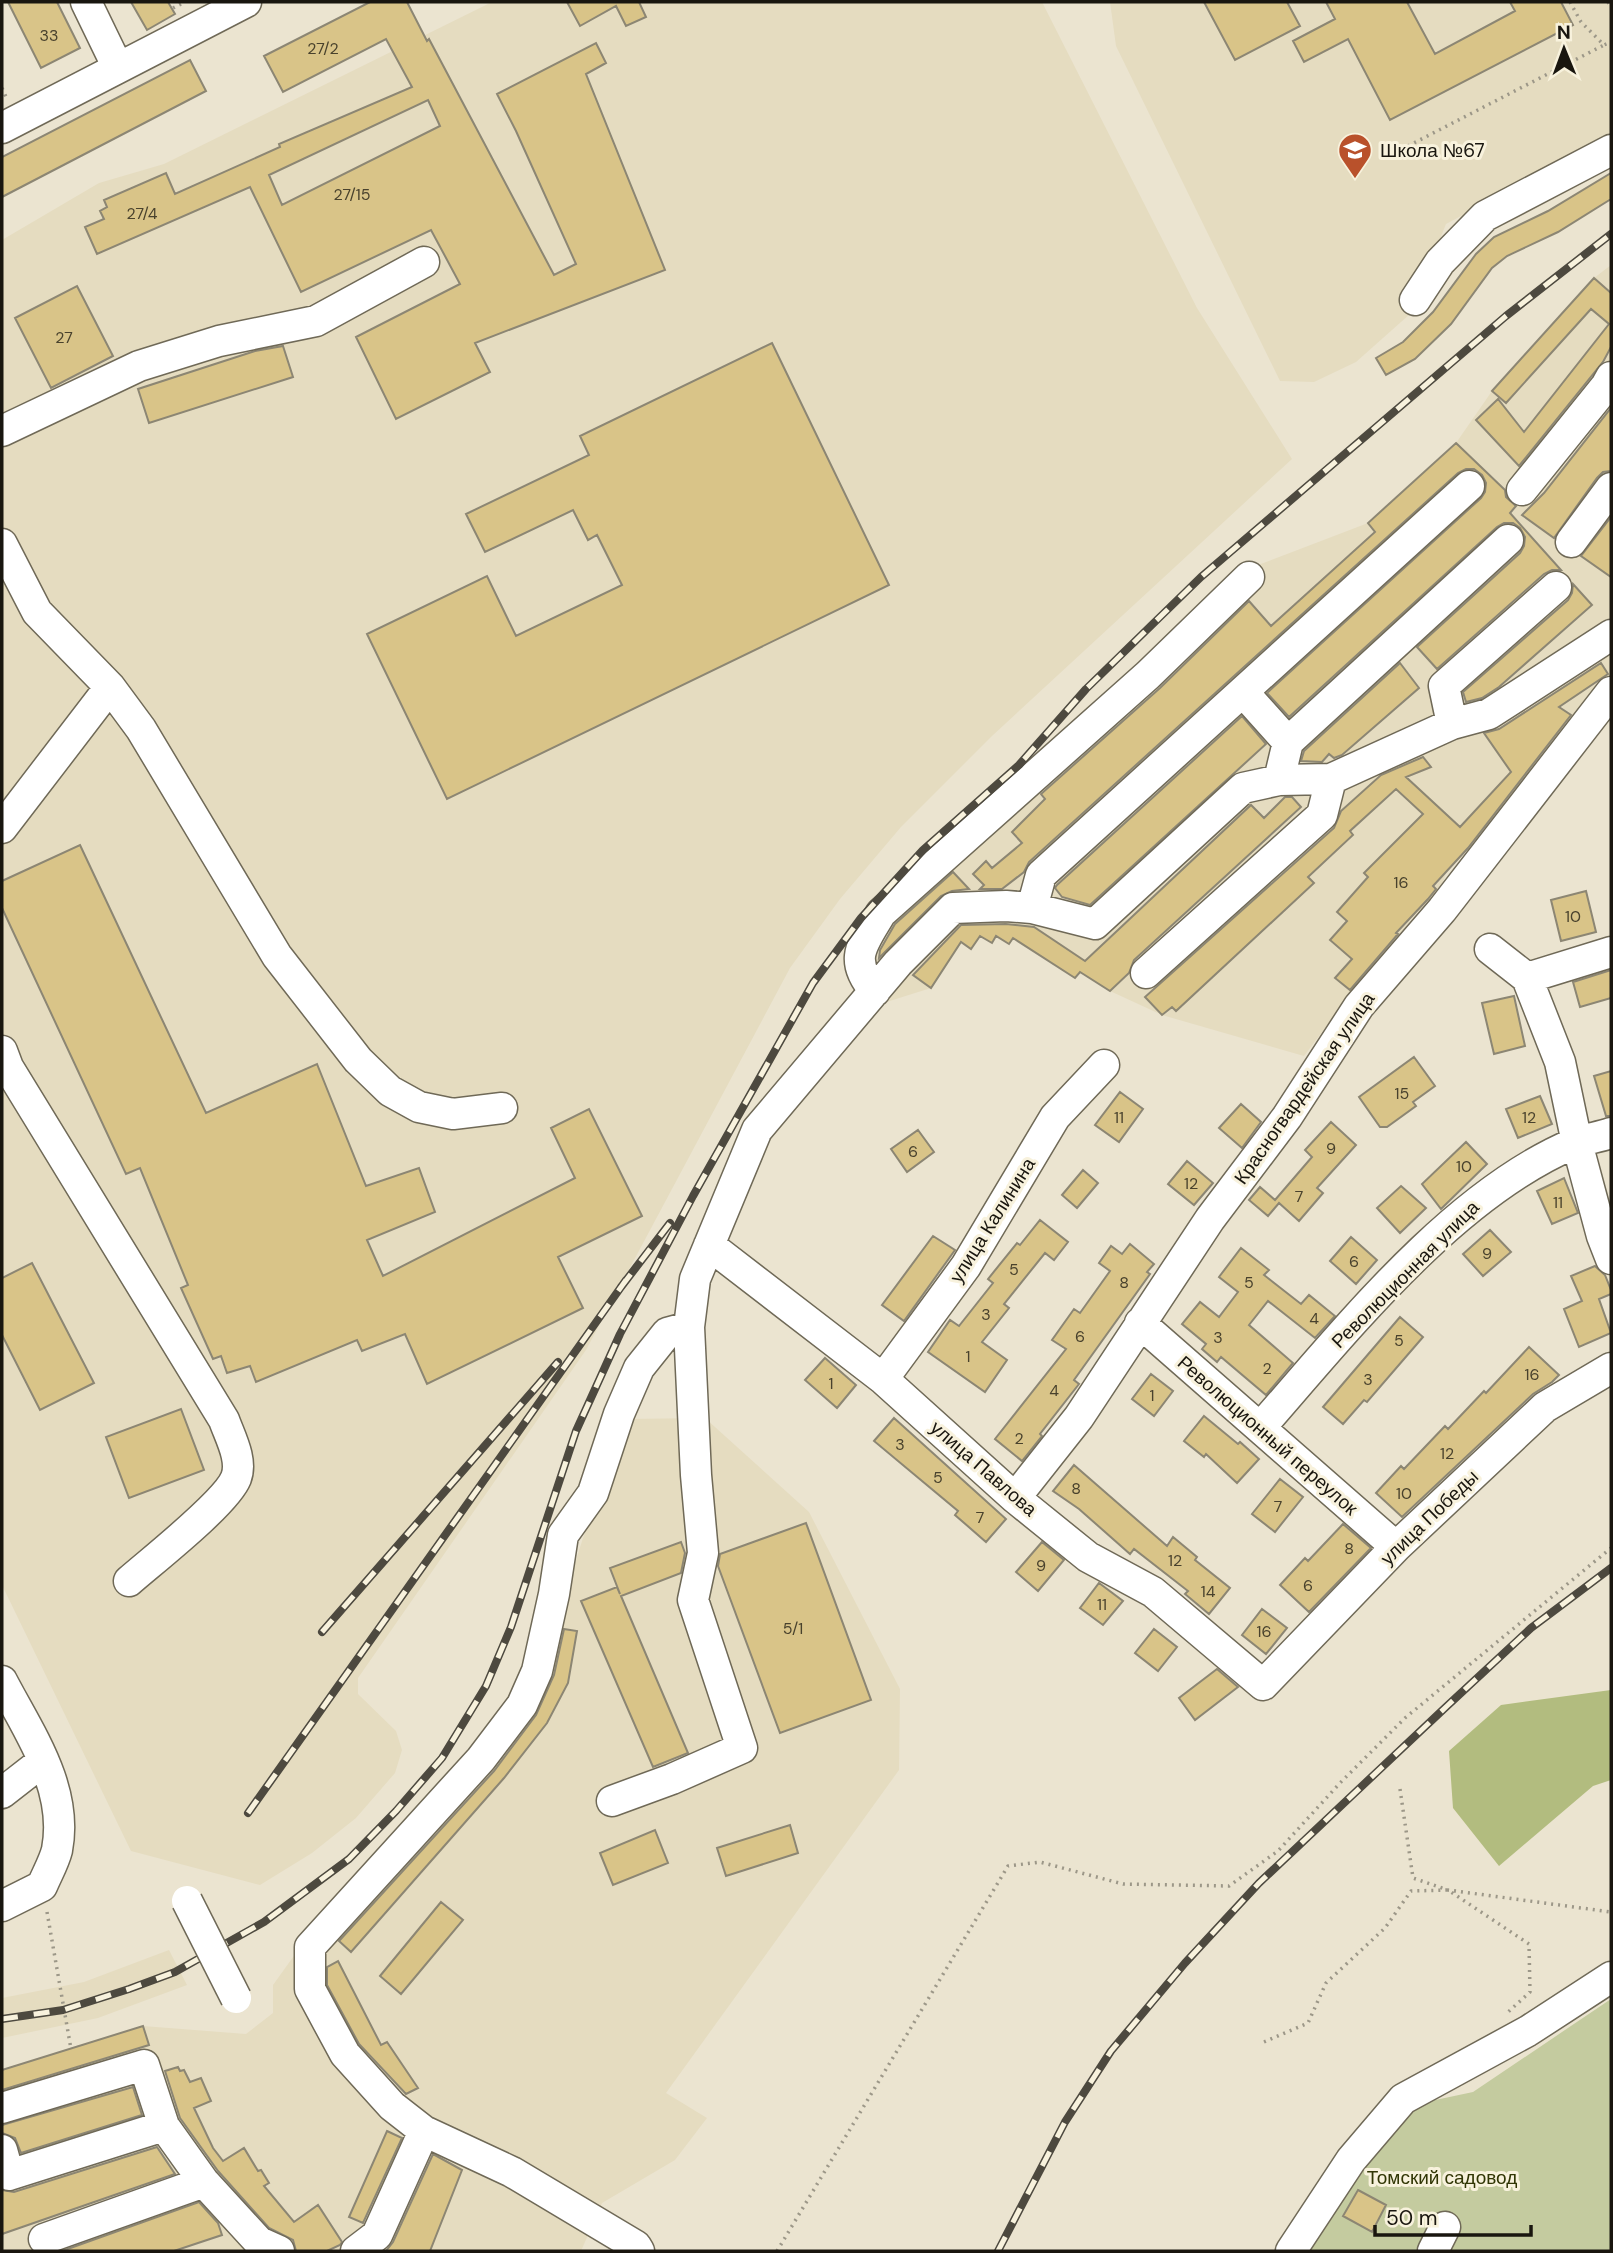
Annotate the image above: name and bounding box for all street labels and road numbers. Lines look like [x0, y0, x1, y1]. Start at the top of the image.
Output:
street label: Красногвардейская улица [1229, 987, 1381, 1189]
street label: улица Калинина [944, 1153, 1041, 1287]
street label: Революционная улица [1326, 1195, 1485, 1354]
street label: Революционный переулок [1172, 1350, 1364, 1521]
street label: улица Павлова [925, 1415, 1043, 1522]
street label: улица Победы [1375, 1464, 1484, 1570]

